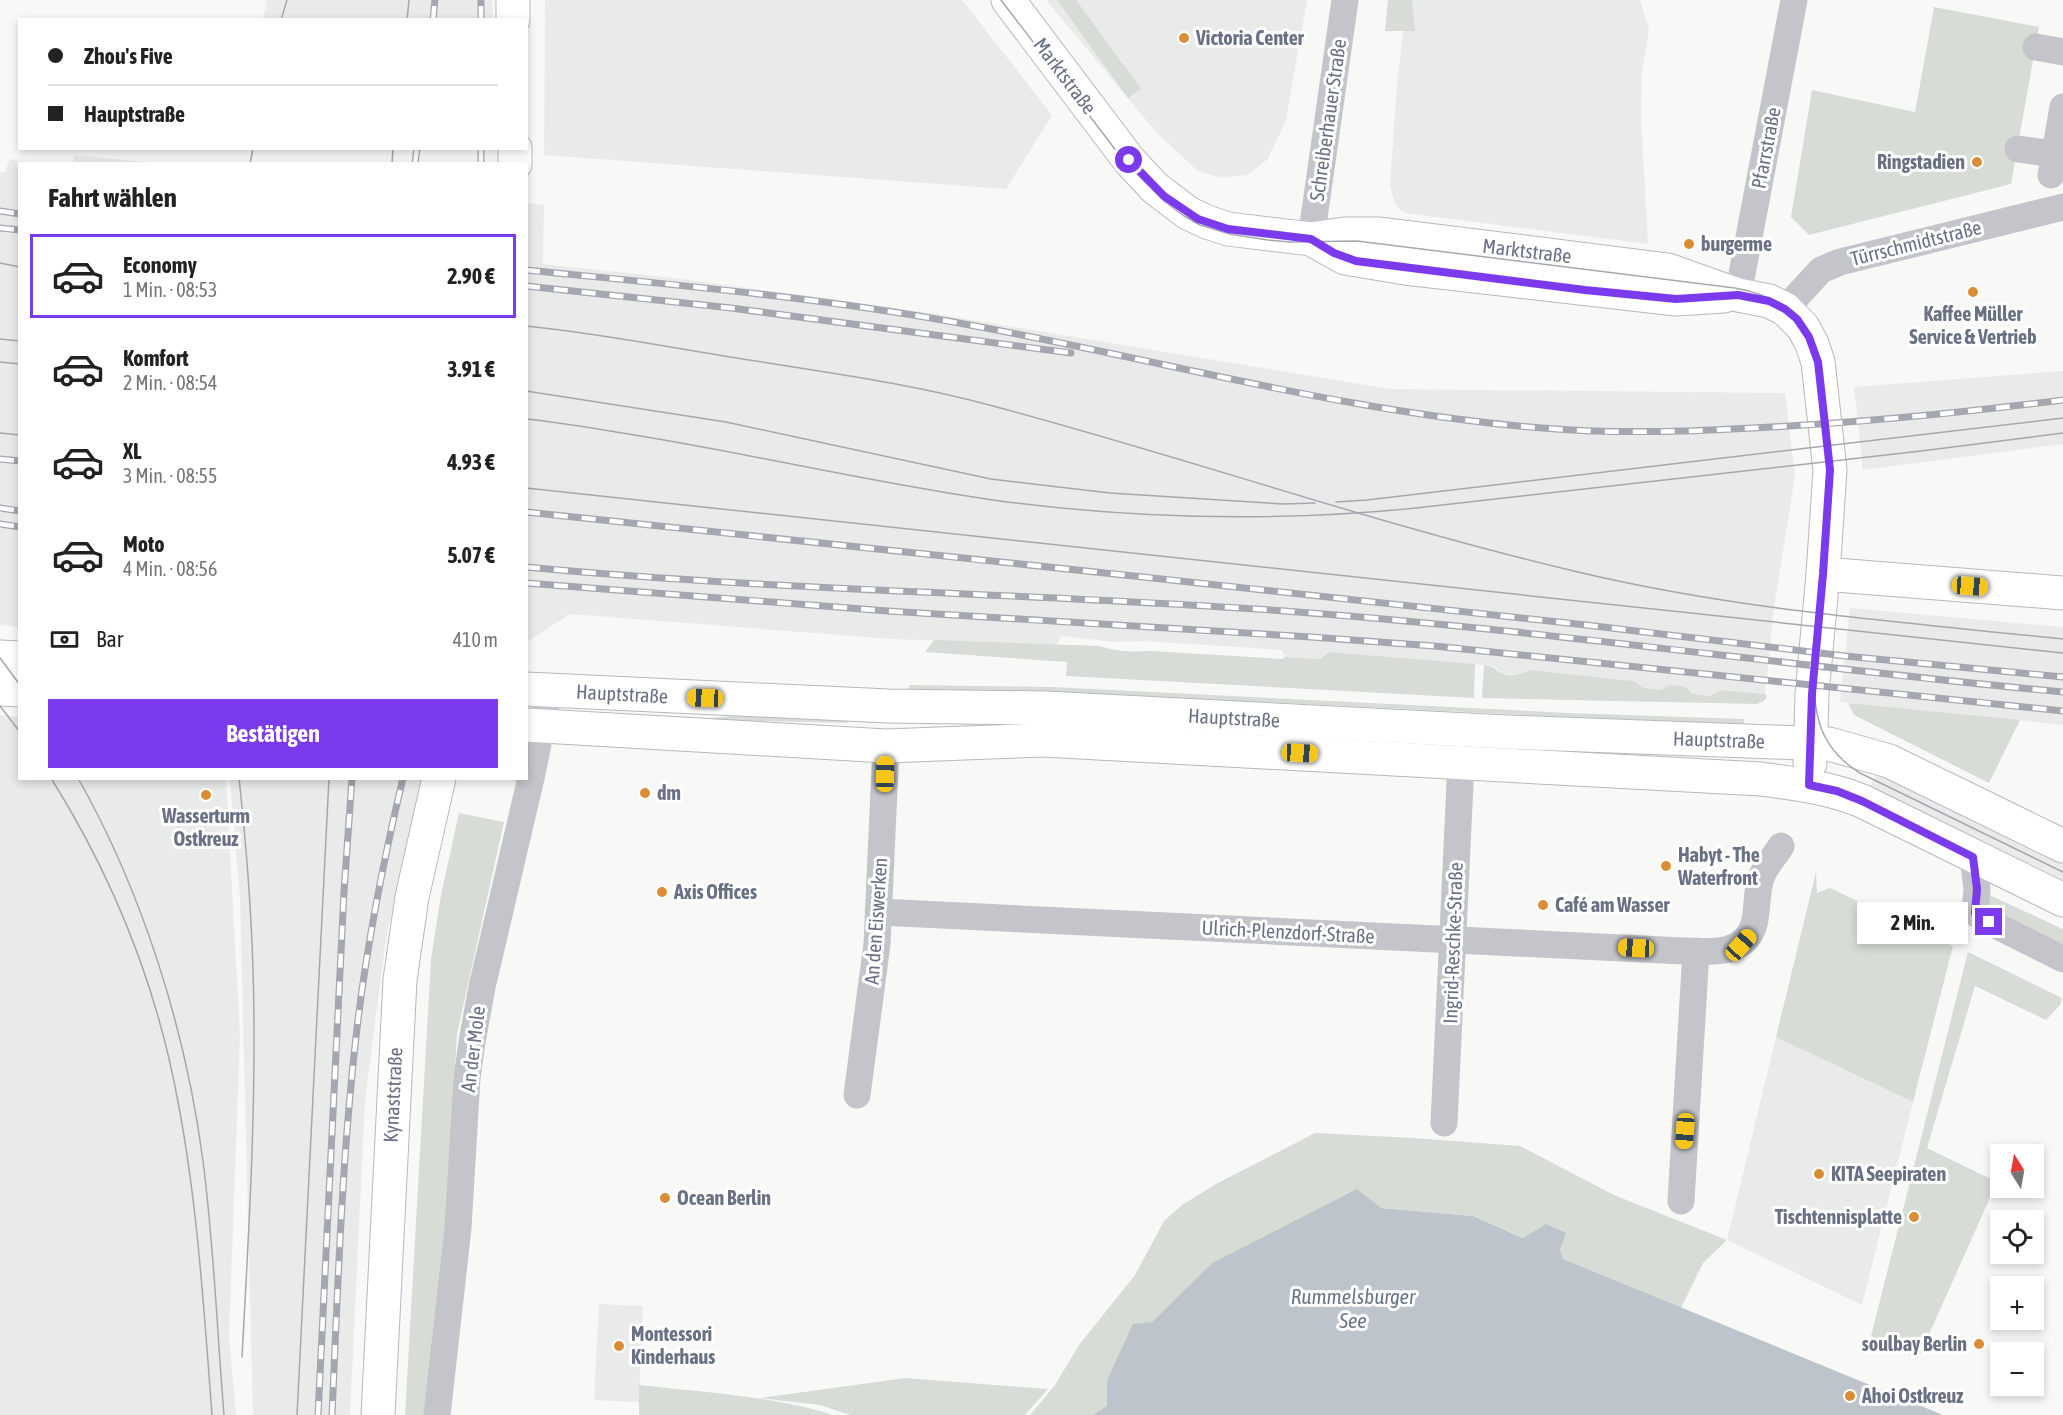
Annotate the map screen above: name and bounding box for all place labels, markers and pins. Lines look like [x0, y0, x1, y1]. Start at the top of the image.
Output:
place label: Victoria Center [1195, 26, 1305, 49]
marker: Victoria Center [1177, 31, 1191, 45]
place label: Ringstadien [1877, 150, 1965, 173]
marker: Ringstadien [1970, 155, 1984, 169]
place label: burgerme [1701, 232, 1772, 255]
marker: burgerme [1682, 237, 1696, 251]
marker: Kaffee Müller Service & Vertrieb [1966, 285, 1980, 299]
place label: Kaffee Müller Service & Vertrieb [1909, 302, 2037, 348]
place label: dm [657, 781, 681, 804]
marker: dm [638, 786, 652, 800]
marker: Wasserturm Ostkreuz [199, 788, 213, 802]
place label: Wasserturm Ostkreuz [161, 804, 250, 850]
place label: Habyt - The Waterfront [1677, 843, 1760, 889]
marker: Habyt - The Waterfront [1659, 859, 1673, 873]
place label: Axis Offices [673, 880, 757, 903]
marker: Axis Offices [655, 885, 669, 899]
place label: Café am Wasser [1555, 893, 1670, 916]
marker: Café am Wasser [1536, 898, 1550, 912]
place label: KITA Seepiraten [1831, 1162, 1946, 1185]
marker: KITA Seepiraten [1812, 1167, 1826, 1181]
place label: Ocean Berlin [677, 1186, 771, 1209]
marker: Ocean Berlin [658, 1191, 672, 1205]
place label: Tischtennisplatte [1775, 1205, 1902, 1228]
marker: Tischtennisplatte [1907, 1210, 1921, 1224]
place label: Montessori Kinderhaus [631, 1322, 715, 1368]
place label: soulbay Berlin [1862, 1332, 1967, 1355]
marker: soulbay Berlin [1972, 1337, 1986, 1351]
marker: Montessori Kinderhaus [612, 1339, 626, 1353]
place label: Ahoi Ostkreuz [1861, 1384, 1964, 1407]
marker: Ahoi Ostkreuz [1843, 1389, 1857, 1403]

